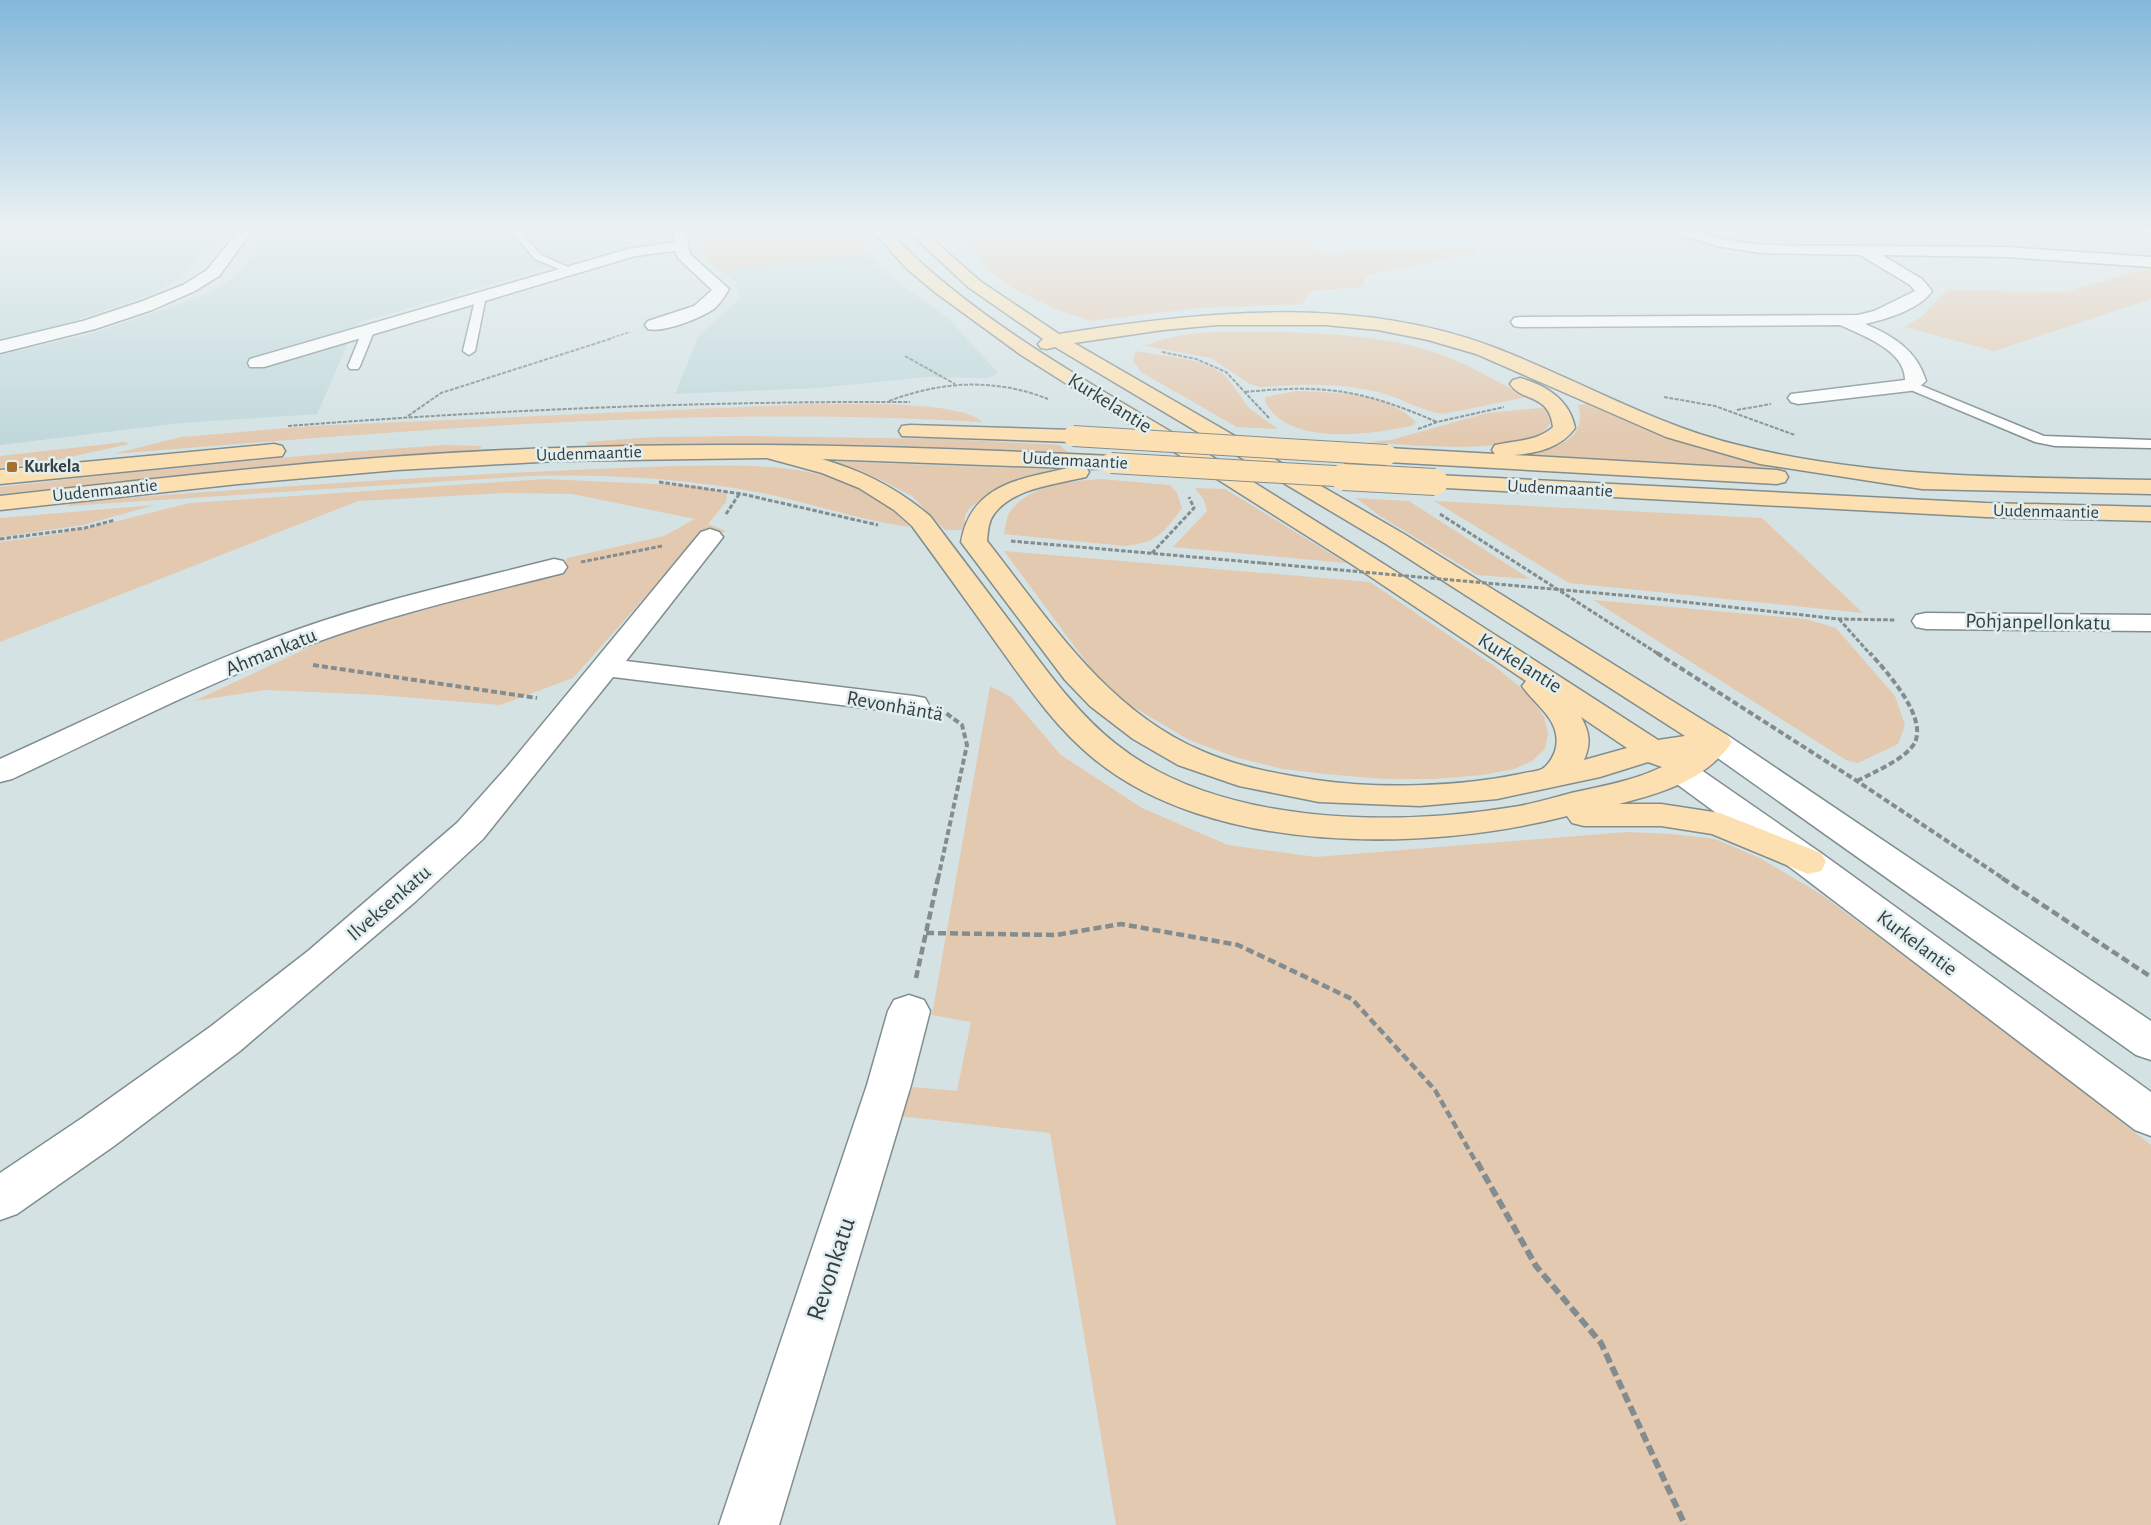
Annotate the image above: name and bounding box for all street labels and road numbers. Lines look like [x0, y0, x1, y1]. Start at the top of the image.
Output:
street label: Kurkelantie [1064, 369, 1156, 437]
street label: Uudenmaantie [536, 443, 642, 465]
street label: Uudenmaantie [1022, 449, 1128, 473]
street label: Uudenmaantie [51, 477, 159, 505]
street label: Uudenmaantie [1507, 477, 1613, 501]
street label: Uudenmaantie [1993, 502, 2099, 522]
street label: Pohjanpellonkatu [1965, 610, 2111, 634]
street label: Ahmankatu [222, 624, 320, 680]
street label: Kurkelantie [1474, 629, 1566, 697]
street label: Revonhäntä [845, 687, 945, 725]
street label: Ilveksenkatu [343, 861, 435, 945]
street label: Kurkelantie [1873, 906, 1961, 980]
street label: Revonkatu [802, 1214, 860, 1324]

